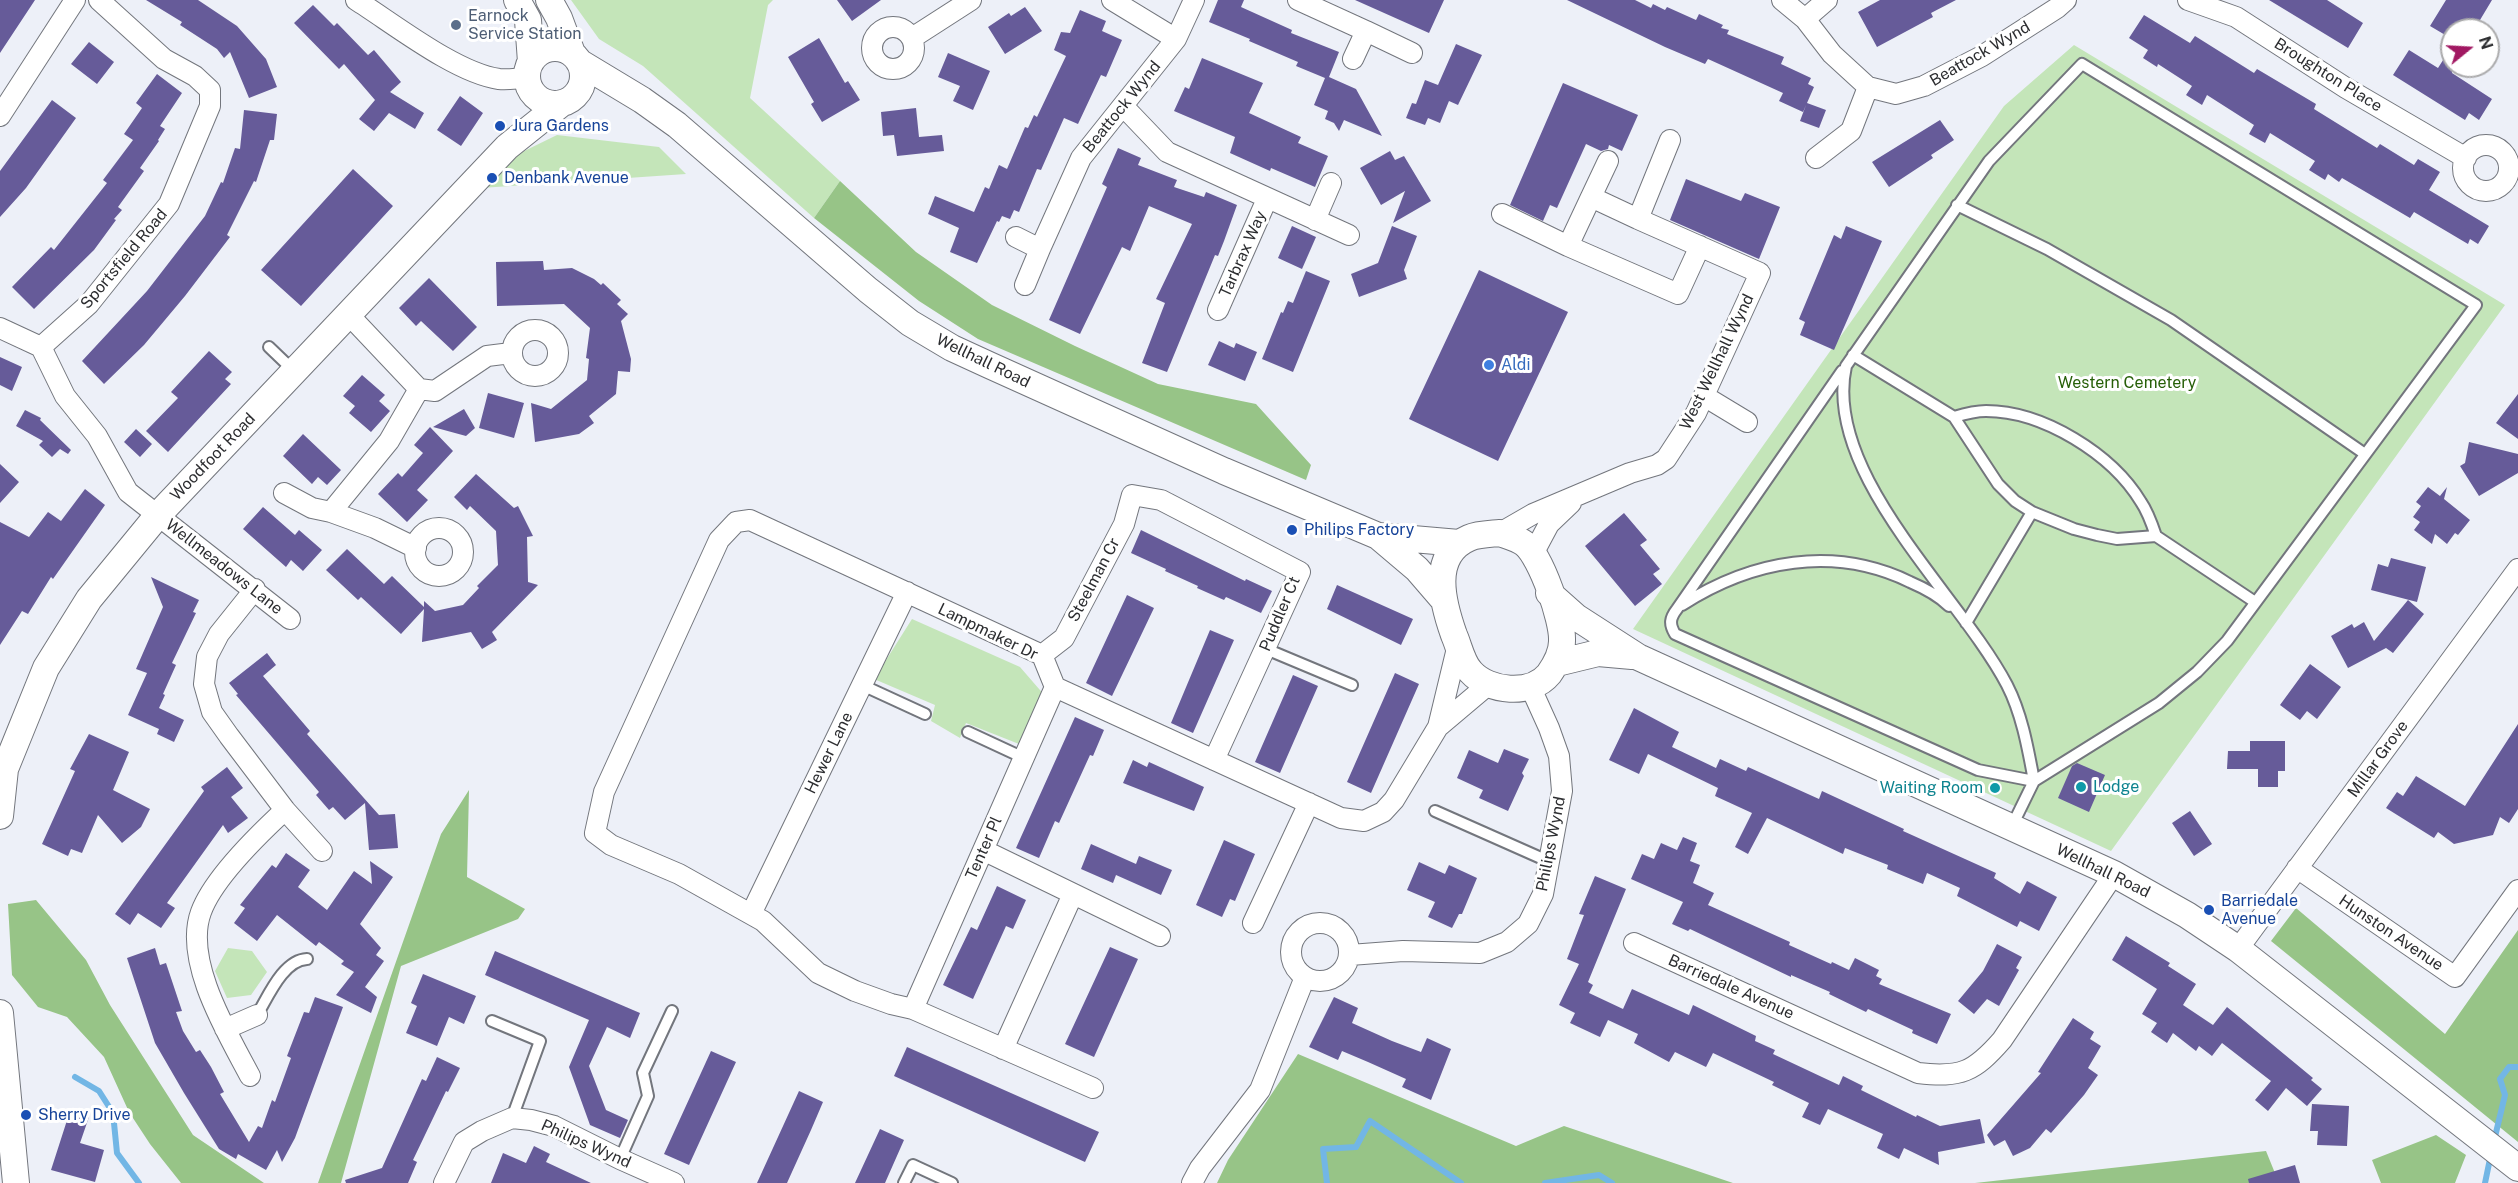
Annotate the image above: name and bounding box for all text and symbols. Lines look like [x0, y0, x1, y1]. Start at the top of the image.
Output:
place label: Earnock Service Station [468, 6, 581, 44]
street label: Beattock Wynd [1926, 17, 2034, 91]
marker: Earnock Service Station [449, 18, 463, 32]
north arrow [2440, 18, 2500, 78]
street label: Broughton Place [2270, 34, 2386, 116]
text: N [2475, 34, 2497, 52]
street label: Beattock Wynd [1079, 57, 1165, 157]
place label: Jura Gardens [512, 116, 609, 136]
marker: Jura Gardens [493, 119, 507, 133]
place label: Denbank Avenue [504, 168, 629, 188]
marker: Denbank Avenue [485, 171, 499, 185]
street label: Sportsfield Road [77, 205, 171, 313]
street label: Tarbrax Way [1215, 208, 1271, 300]
street label: West Wellhall Wynd [1676, 291, 1758, 433]
street label: Wellhall Road [933, 330, 1033, 392]
place label: Aldi [1501, 355, 1530, 375]
marker: Aldi [1482, 358, 1496, 372]
park label: Western Cemetery [2058, 373, 2196, 393]
street label: Woodfoot Road [166, 409, 260, 505]
street label: Wellmeadows Lane [162, 515, 286, 619]
place label: Philips Factory [1304, 520, 1414, 540]
marker: Philips Factory [1285, 523, 1299, 537]
street label: Steelman Cr [1064, 535, 1124, 625]
street label: Puddler Ct [1256, 574, 1304, 654]
street label: Lampmaker Dr [935, 599, 1041, 665]
street label: Hewer Lane [801, 709, 857, 797]
street label: Millar Grove [2344, 717, 2412, 801]
place label: Lodge [2093, 777, 2139, 797]
place label: Waiting Room [1880, 778, 1983, 798]
marker: Lodge [2074, 780, 2088, 794]
marker: Waiting Room [1988, 781, 2002, 795]
street label: Philips Wynd [1532, 795, 1570, 893]
street label: Tenter Pl [962, 814, 1006, 882]
street label: Wellhall Road [2053, 840, 2153, 902]
place label: Barriedale Avenue [2221, 891, 2298, 929]
street label: Hunston Avenue [2335, 891, 2447, 975]
marker: Barriedale Avenue [2202, 903, 2216, 917]
street label: Barriedale Avenue [1665, 951, 1797, 1023]
place label: Sherry Drive [38, 1105, 130, 1125]
marker: Sherry Drive [19, 1108, 33, 1122]
street label: Philips Wynd [538, 1116, 634, 1172]

